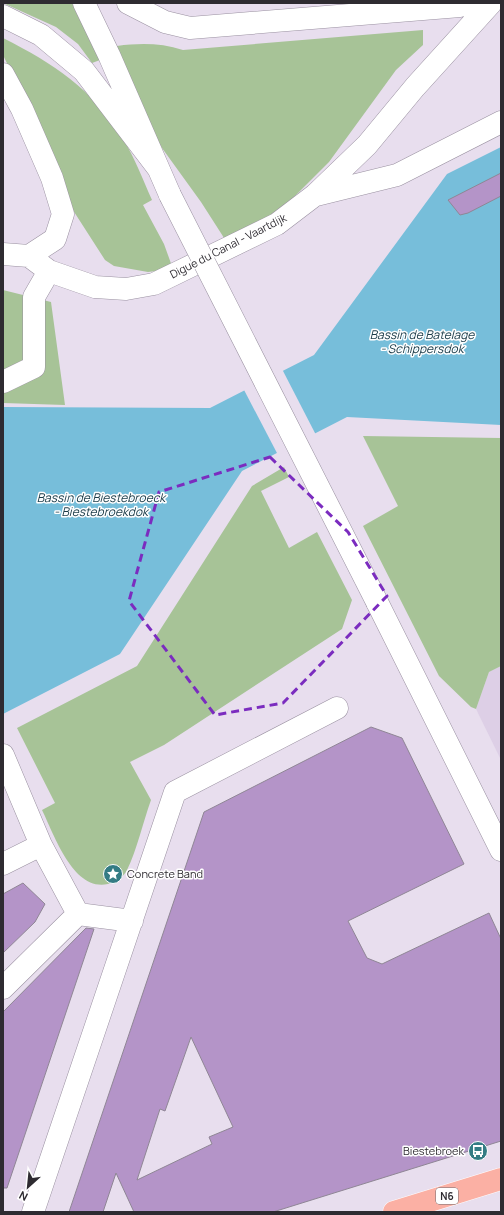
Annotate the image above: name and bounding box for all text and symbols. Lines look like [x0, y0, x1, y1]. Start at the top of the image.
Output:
street label: Digue du Canal - Vaartdijk [167, 209, 289, 282]
water label: Bassin de Batelage - Schippersdok [370, 326, 475, 357]
water label: Bassin de Biestebroeck - Biestebroekdok [37, 489, 167, 520]
place icon: Concrete Band [102, 863, 124, 885]
place label: Concrete Band [127, 866, 203, 881]
bus stop icon: Biestebroek [467, 1140, 489, 1162]
place label: Biestebroek [403, 1143, 465, 1158]
north arrow [8, 1167, 48, 1207]
text: N [16, 1188, 30, 1205]
road number: N6 [436, 1188, 458, 1204]

